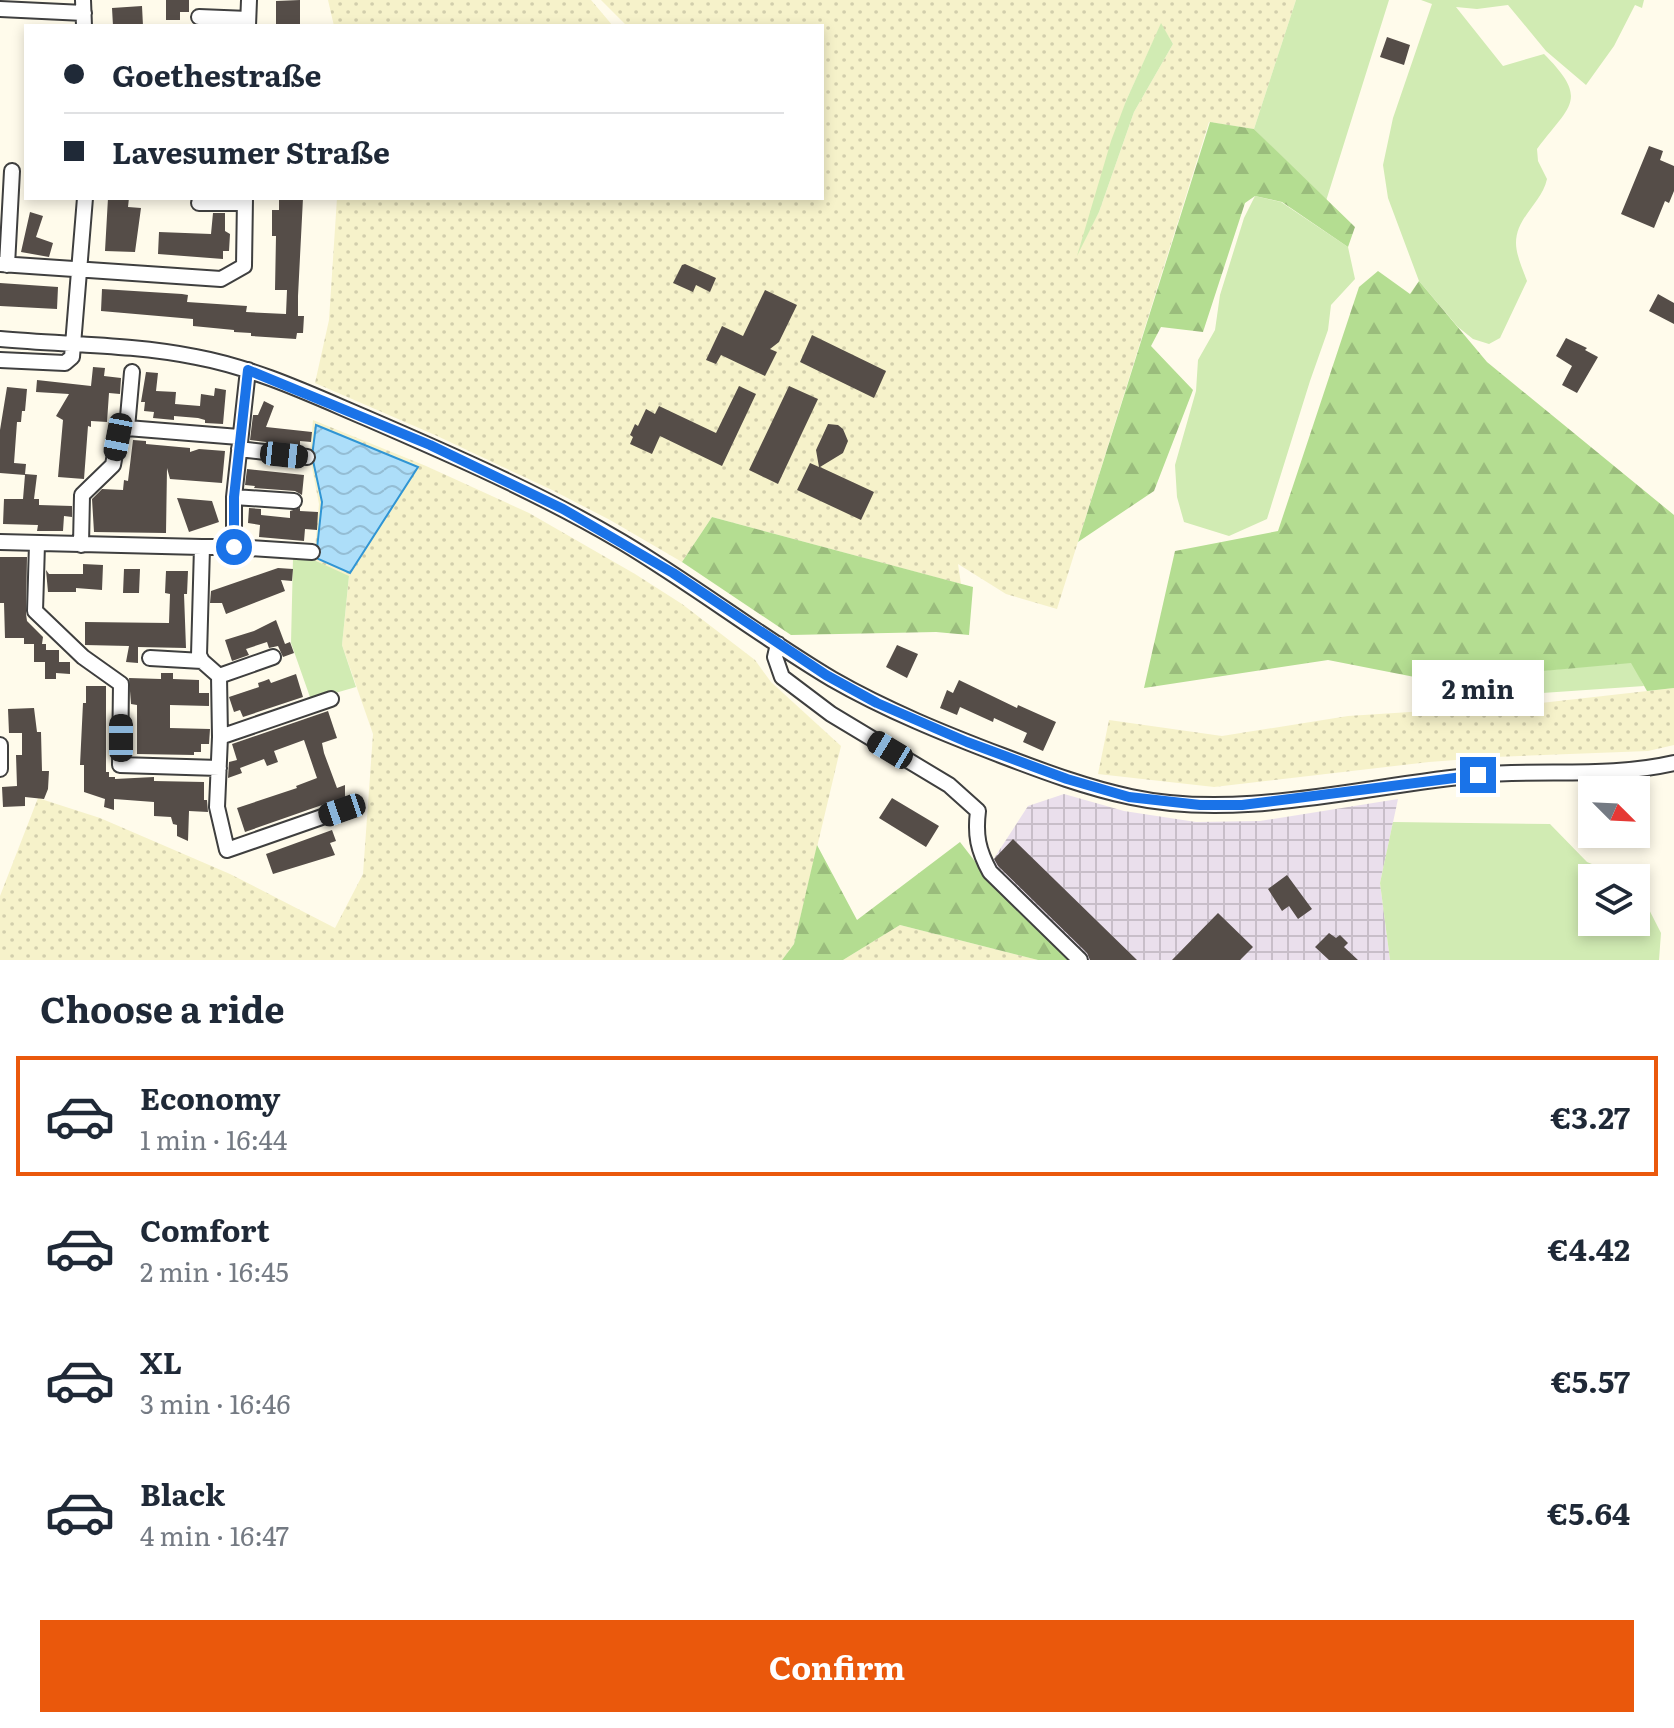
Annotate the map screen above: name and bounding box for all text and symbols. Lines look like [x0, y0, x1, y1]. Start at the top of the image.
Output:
text: Goethestraße [112, 52, 322, 96]
text: Lavesumer Straße [112, 129, 390, 173]
car [102, 411, 134, 463]
car [259, 441, 309, 469]
route start [216, 529, 252, 565]
callout: 2 min [1412, 659, 1544, 715]
text: 2 min [1442, 668, 1514, 707]
car [109, 714, 133, 762]
car [863, 727, 917, 773]
route end [1460, 757, 1496, 793]
north arrow [1578, 776, 1650, 848]
map controls [1578, 776, 1650, 936]
car [315, 791, 369, 829]
button: layers [1578, 864, 1650, 936]
text: Choose a ride [40, 981, 285, 1034]
text: Economy [140, 1075, 280, 1119]
icon: car [44, 1080, 116, 1152]
text: €3.27 [1550, 1094, 1630, 1138]
text: 1 min · 16:44 [140, 1119, 287, 1158]
text: Comfort [140, 1207, 270, 1251]
icon: car [44, 1212, 116, 1284]
text: €4.42 [1548, 1226, 1630, 1270]
text: 2 min · 16:45 [140, 1251, 289, 1290]
text: XL [140, 1339, 182, 1383]
icon: car [44, 1344, 116, 1416]
text: €5.57 [1551, 1358, 1630, 1402]
text: 3 min · 16:46 [140, 1383, 290, 1422]
text: Black [140, 1471, 225, 1515]
icon: car [44, 1476, 116, 1548]
text: €5.64 [1547, 1490, 1630, 1534]
text: 4 min · 16:47 [140, 1515, 289, 1554]
button: Confirm [40, 1620, 1634, 1712]

